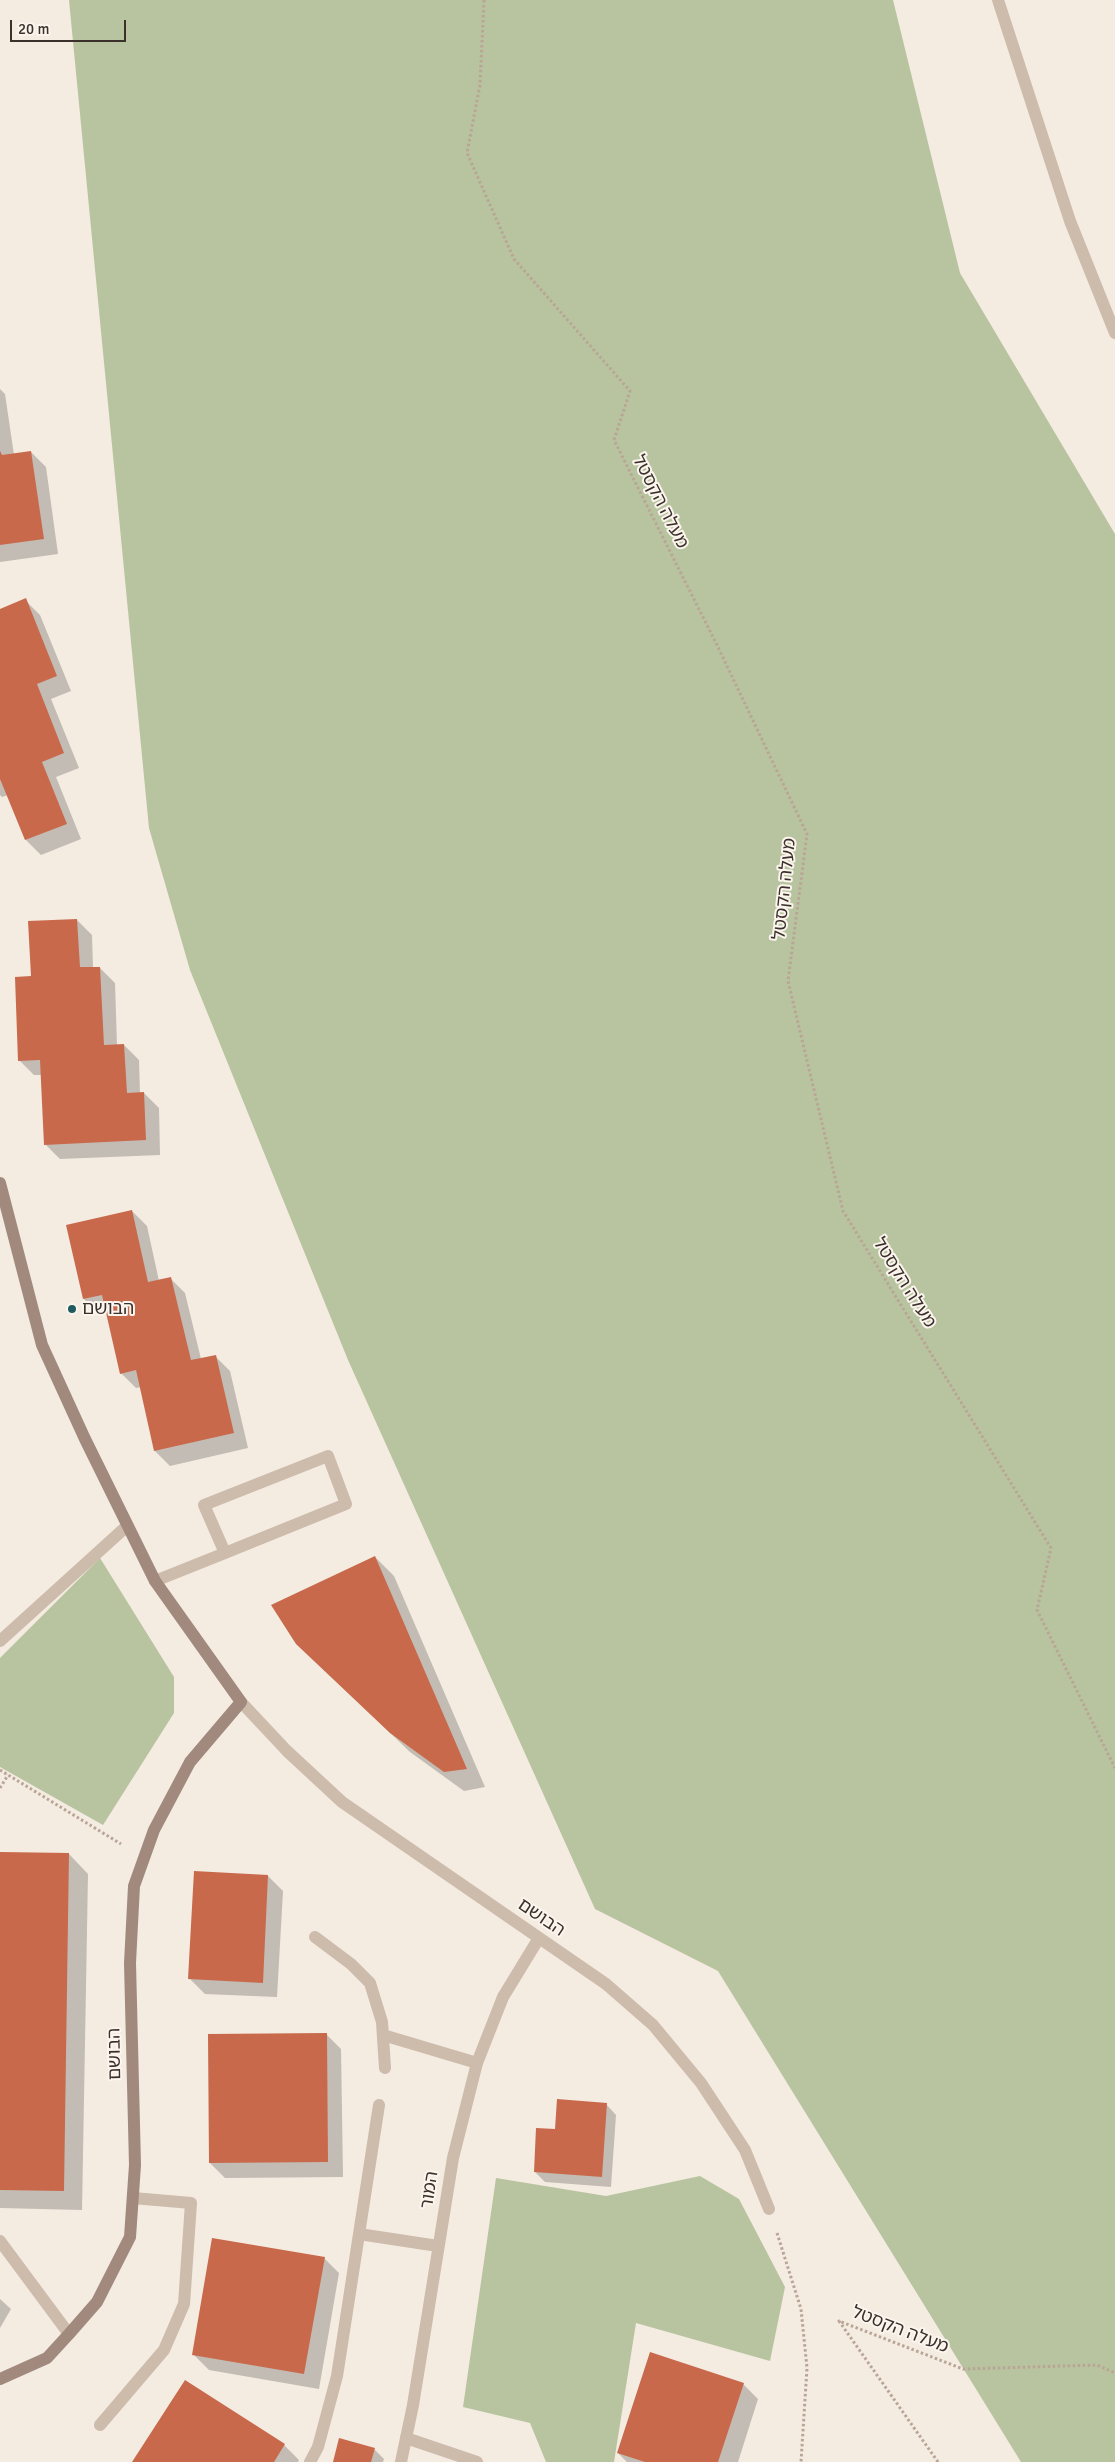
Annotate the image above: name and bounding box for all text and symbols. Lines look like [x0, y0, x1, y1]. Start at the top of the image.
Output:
scale bar [12, 10, 129, 42]
text: 20 m [18, 20, 49, 38]
street label: מעלה הקסטל [627, 452, 693, 552]
street label: מעלה הקסטל [769, 837, 801, 941]
street label: מעלה הקסטל [868, 1234, 940, 1332]
place label: הבושם [82, 1298, 134, 1320]
marker: הבושם [66, 1303, 78, 1315]
street label: הבושם [513, 1894, 569, 1942]
street label: הבושם [104, 2028, 126, 2080]
street label: המור [416, 2170, 444, 2210]
street label: מעלה הקסטל [848, 2302, 952, 2358]

